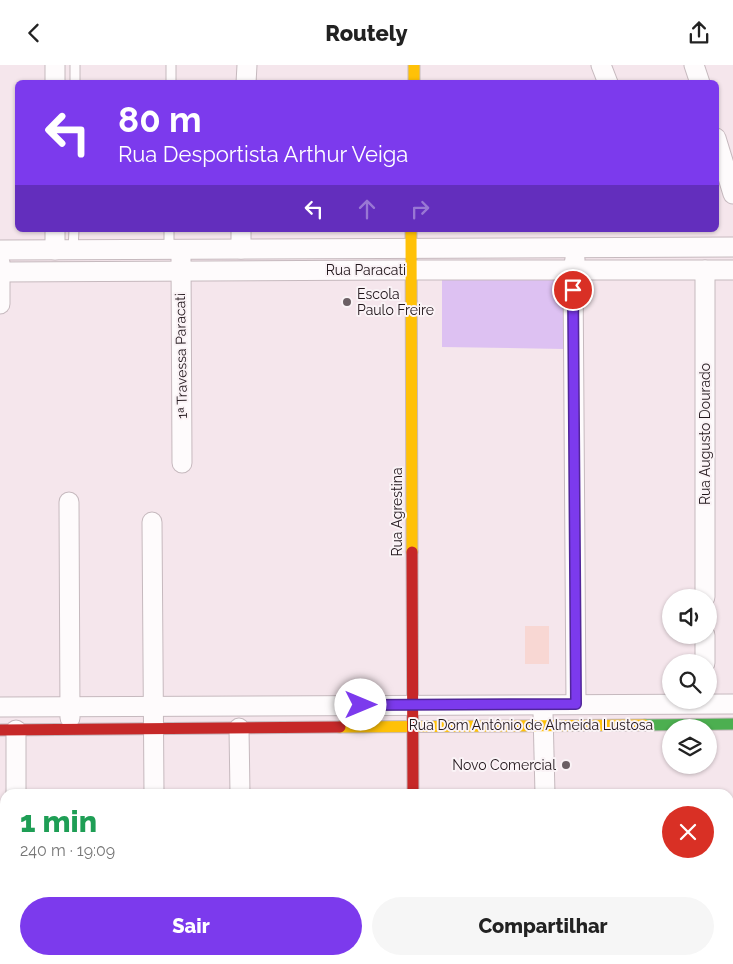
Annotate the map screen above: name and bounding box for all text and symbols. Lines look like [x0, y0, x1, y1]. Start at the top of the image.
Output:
icon: back [20, 19, 48, 47]
icon: share [685, 19, 713, 47]
text: Routely [325, 20, 408, 46]
text: 80 m [118, 99, 202, 140]
icon: left [35, 100, 100, 165]
text: Rua Desportista Arthur Veiga [118, 141, 408, 167]
icon: left [300, 195, 328, 223]
icon: ahead [353, 195, 381, 223]
icon: right [406, 195, 434, 223]
street label: Rua Paracati [326, 262, 406, 278]
pin [552, 269, 594, 311]
icon: arrive [559, 276, 587, 304]
place label: Escola Paulo Freire [357, 286, 434, 318]
street label: 1ᵃ Travessa Paracati [172, 293, 190, 419]
marker: Escola Paulo Freire [341, 296, 353, 308]
street label: Rua Augusto Dourado [697, 363, 713, 505]
street label: Rua Agrestina [389, 467, 405, 557]
map controls [662, 589, 717, 774]
button: sound [662, 589, 717, 644]
button: search [662, 654, 717, 709]
position arrow [334, 678, 386, 730]
street label: Rua Dom Antônio de Almeida Lustosa [409, 717, 653, 733]
button: layers [662, 719, 717, 774]
place label: Novo Comercial [452, 757, 556, 773]
marker: Novo Comercial [560, 759, 572, 771]
text: 1 min [20, 804, 97, 839]
button: close [662, 806, 714, 858]
text: 240 m · 19:09 [20, 841, 115, 860]
button: Sair [20, 897, 362, 955]
button: Compartilhar [372, 897, 714, 955]

